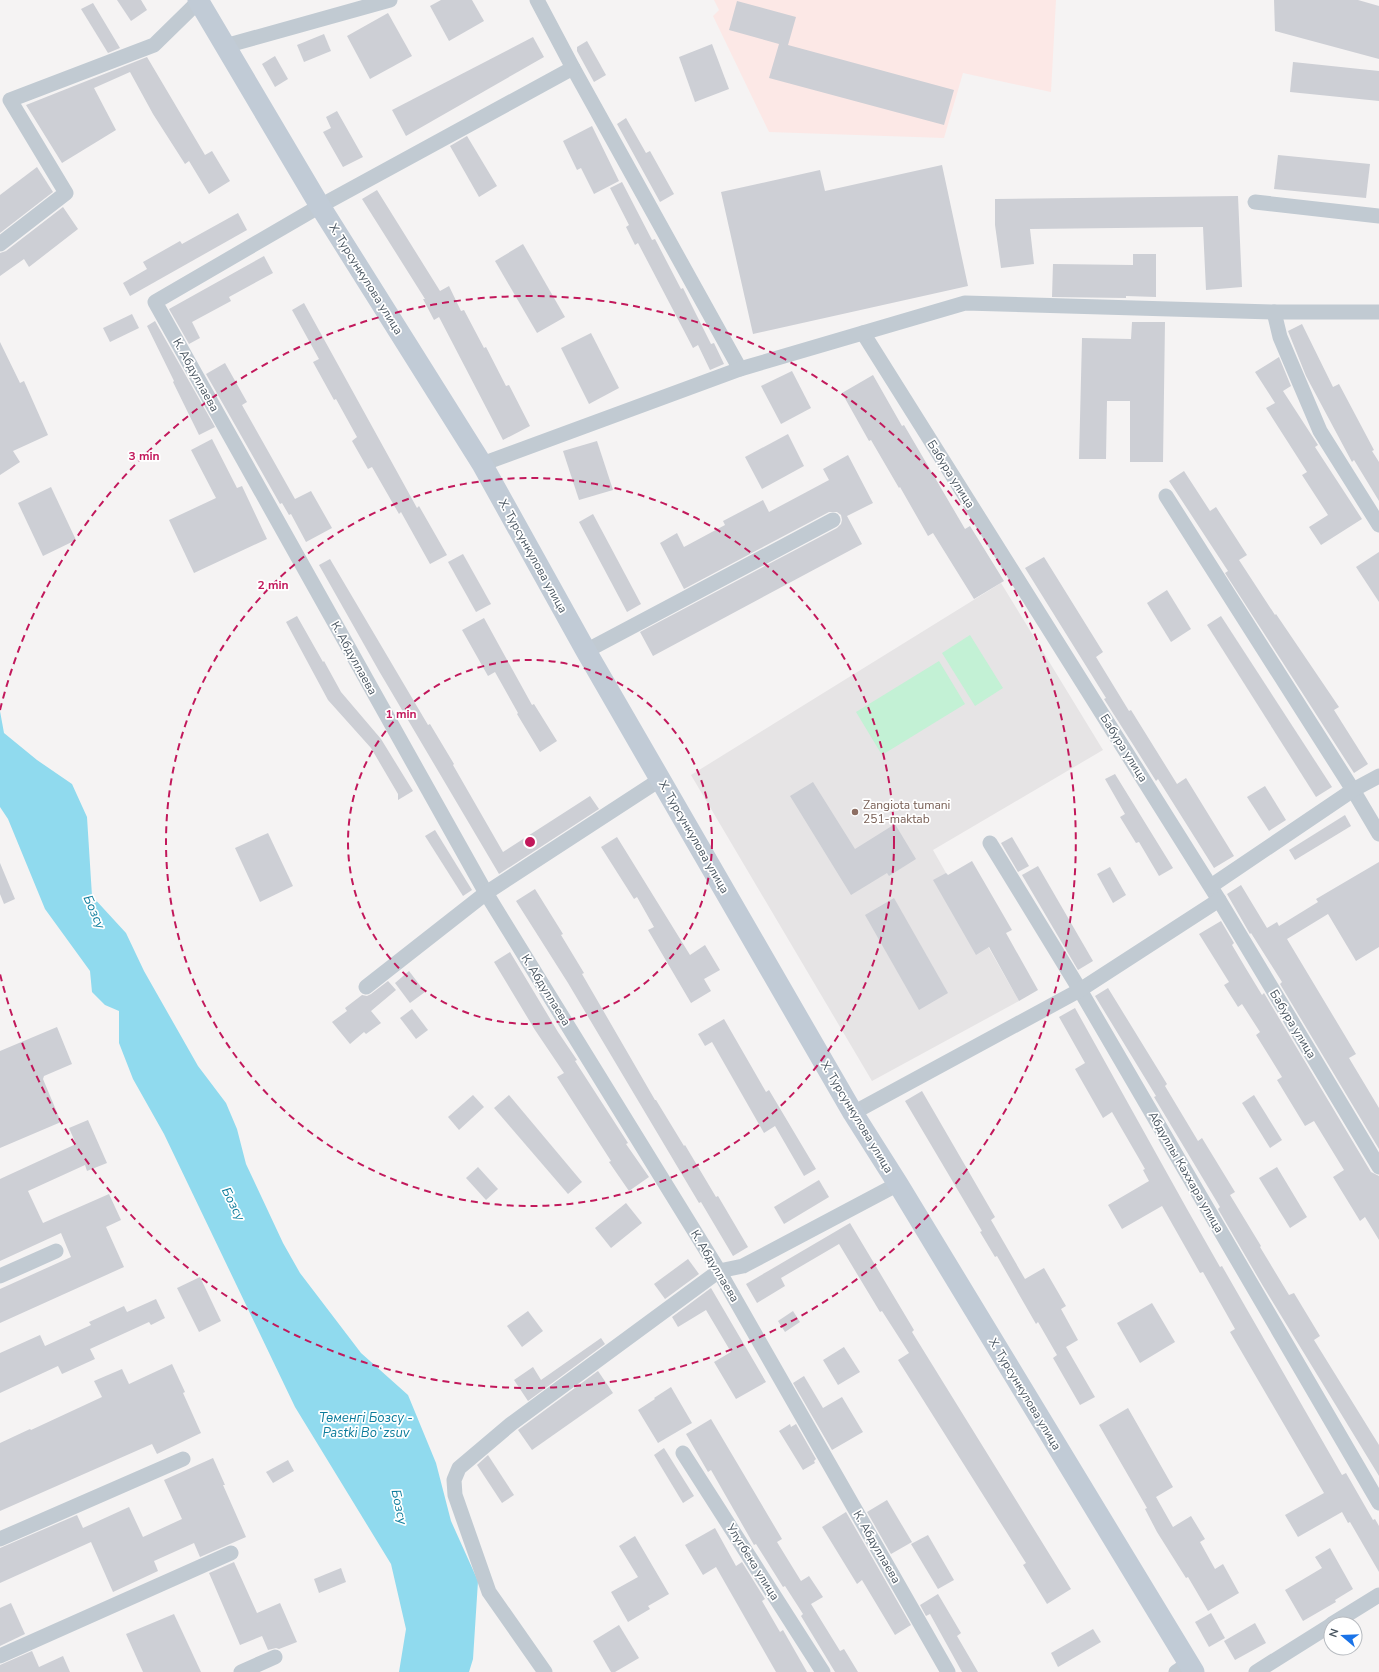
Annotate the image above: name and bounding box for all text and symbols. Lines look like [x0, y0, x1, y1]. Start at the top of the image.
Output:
street label: Х. Турсункулова улица [325, 220, 407, 338]
street label: К. Абдуллаева [169, 335, 223, 415]
street label: Бабура улица [924, 437, 978, 511]
text: 3 min [128, 448, 160, 464]
street label: Х. Турсункулова улица [495, 496, 571, 616]
text: 2 min [257, 577, 289, 593]
street label: К. Абдуллаева [327, 618, 381, 698]
text: 1 min [385, 706, 417, 722]
street label: Бабура улица [1097, 711, 1151, 785]
street label: Х. Турсункулова улица [655, 778, 733, 896]
place label: Zangiota tumani 251-maktab [863, 797, 950, 827]
marker: Zangiota tumani 251-maktab [850, 807, 860, 817]
centre of rings [523, 835, 537, 849]
water label: Бозсу [79, 892, 110, 933]
street label: К. Абдуллаева [518, 951, 574, 1029]
street label: Бабура улица [1266, 987, 1320, 1061]
street label: Х. Турсункулова улица [817, 1058, 897, 1176]
street label: Абдуллы Каххара улица [1145, 1108, 1227, 1236]
water label: Бозсу [217, 1184, 250, 1225]
street label: К. Абдуллаева [687, 1227, 743, 1305]
street label: Х. Турсункулова улица [985, 1335, 1065, 1453]
water label: Төменгі Бозсу - Pastki Boʻzsuv [319, 1409, 413, 1442]
water label: Бозсу [387, 1488, 412, 1527]
street label: К. Абдуллаева [850, 1508, 904, 1586]
street label: Улугбека улица [722, 1520, 783, 1603]
north arrow [1323, 1616, 1363, 1656]
text: N [1326, 1627, 1342, 1639]

